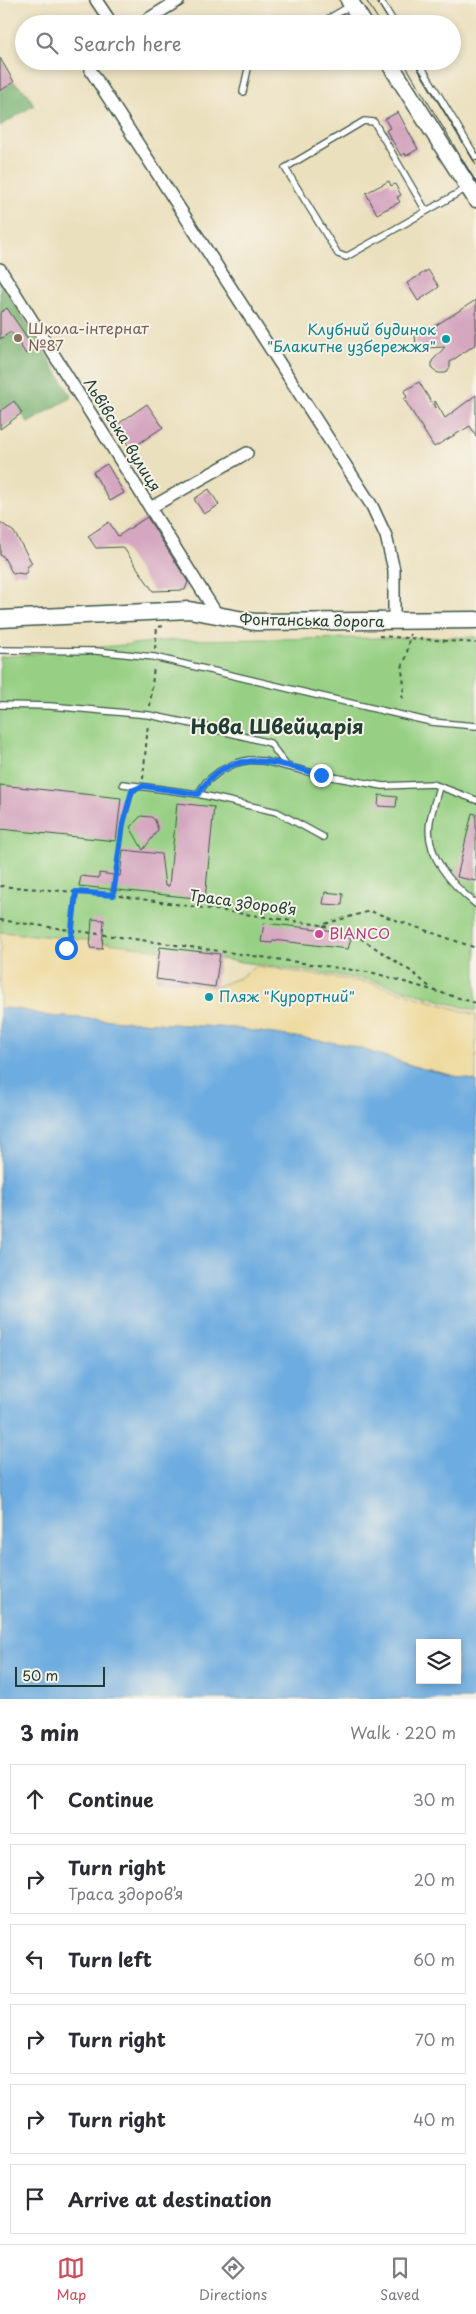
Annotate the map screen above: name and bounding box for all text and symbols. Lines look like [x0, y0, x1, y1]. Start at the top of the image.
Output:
search box [15, 15, 461, 70]
icon: search [33, 29, 61, 57]
text: Search here [73, 29, 182, 57]
place label: Школа-інтернат №87 [28, 316, 149, 356]
place label: Клубний будинок "Блакитне узбережжя" [267, 317, 436, 357]
marker: Школа-інтернат №87 [12, 332, 24, 344]
marker: Клубний будинок "Блакитне узбережжя" [440, 333, 452, 345]
street label: Львівська вулиця [79, 373, 167, 495]
street label: Фонтанська дорога [240, 607, 385, 632]
district label: Нова Швейцарія [190, 711, 364, 741]
route end [310, 764, 333, 787]
street label: Траса здоров’я [188, 883, 298, 920]
place label: BIANCO [329, 921, 390, 944]
marker: BIANCO [313, 928, 325, 940]
route start [55, 937, 78, 960]
place label: Пляж "Курортний" [219, 984, 355, 1007]
marker: Пляж "Курортний" [203, 991, 215, 1003]
map controls [416, 1639, 461, 1684]
button: layers [416, 1639, 461, 1684]
scale bar [15, 1664, 105, 1687]
text: 50 m [22, 1665, 58, 1686]
text: 3 min [20, 1716, 79, 1748]
text: Walk · 220 m [350, 1720, 456, 1744]
icon: ahead [21, 1785, 49, 1813]
text: Continue [68, 1785, 154, 1813]
text: 30 m [413, 1787, 455, 1811]
text: Turn right [68, 1853, 166, 1881]
icon: right [21, 1865, 49, 1893]
text: 20 m [414, 1867, 455, 1891]
text: Траса здоров’я [68, 1881, 183, 1905]
icon: left [21, 1945, 49, 1973]
text: Turn left [68, 1945, 152, 1973]
text: 60 m [413, 1947, 455, 1971]
icon: right [21, 2025, 49, 2053]
text: Turn right [68, 2025, 166, 2053]
text: 70 m [415, 2027, 455, 2051]
icon: right [21, 2105, 49, 2133]
text: Turn right [68, 2105, 166, 2133]
text: 40 m [413, 2107, 455, 2131]
icon: arrive [21, 2185, 49, 2213]
text: Arrive at destination [68, 2185, 272, 2213]
tab: Map [56, 2254, 86, 2305]
tab: Directions [199, 2254, 267, 2305]
tab: Saved [380, 2254, 420, 2305]

